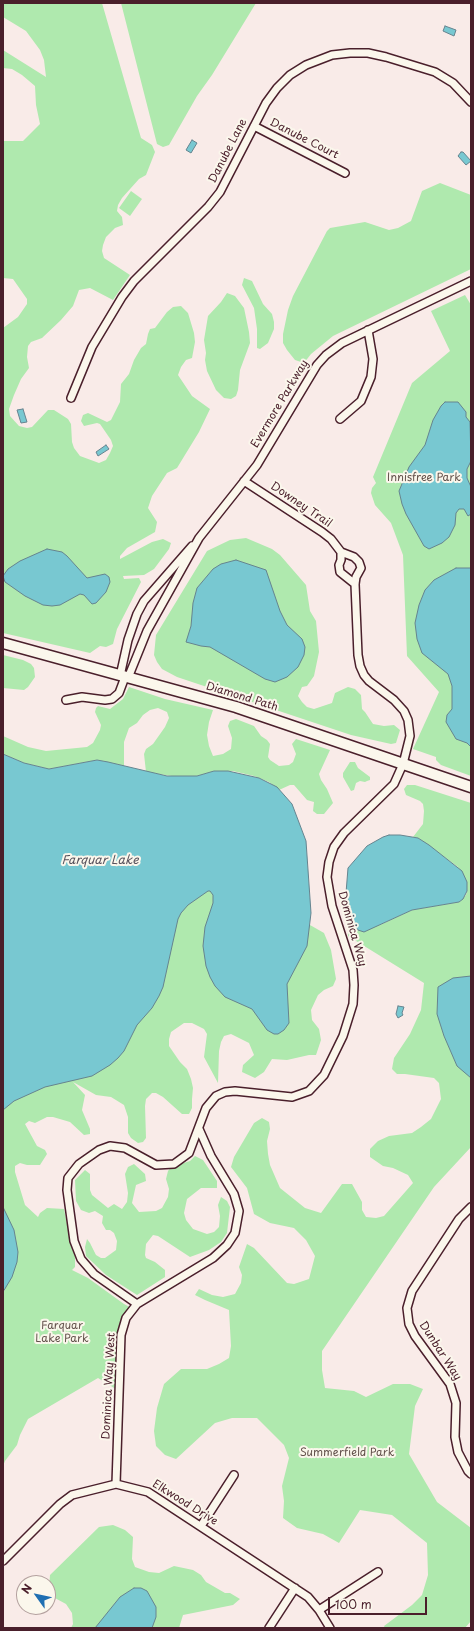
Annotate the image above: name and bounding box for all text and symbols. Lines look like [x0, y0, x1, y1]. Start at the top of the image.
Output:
street label: Danube Court [267, 116, 341, 162]
street label: Danube Lane [206, 117, 250, 185]
street label: Evermore Parkway [249, 358, 311, 450]
park label: Innisfree Park [387, 471, 461, 485]
street label: Downey Trail [268, 480, 334, 530]
street label: Diamond Path [204, 680, 280, 714]
water label: Farquar Lake [61, 854, 139, 868]
street label: Dominica Way [335, 890, 369, 968]
park label: Farquar Lake Park [35, 1319, 89, 1345]
street label: Dunbar Way [416, 1319, 464, 1383]
street label: Dominica Way West [100, 1332, 118, 1440]
park label: Summerfield Park [300, 1446, 394, 1460]
street label: Elkwood Drive [150, 1478, 220, 1528]
north arrow [16, 1575, 56, 1615]
text: N [17, 1580, 36, 1597]
scale bar [330, 1589, 429, 1615]
text: 100 m [335, 1595, 372, 1613]

